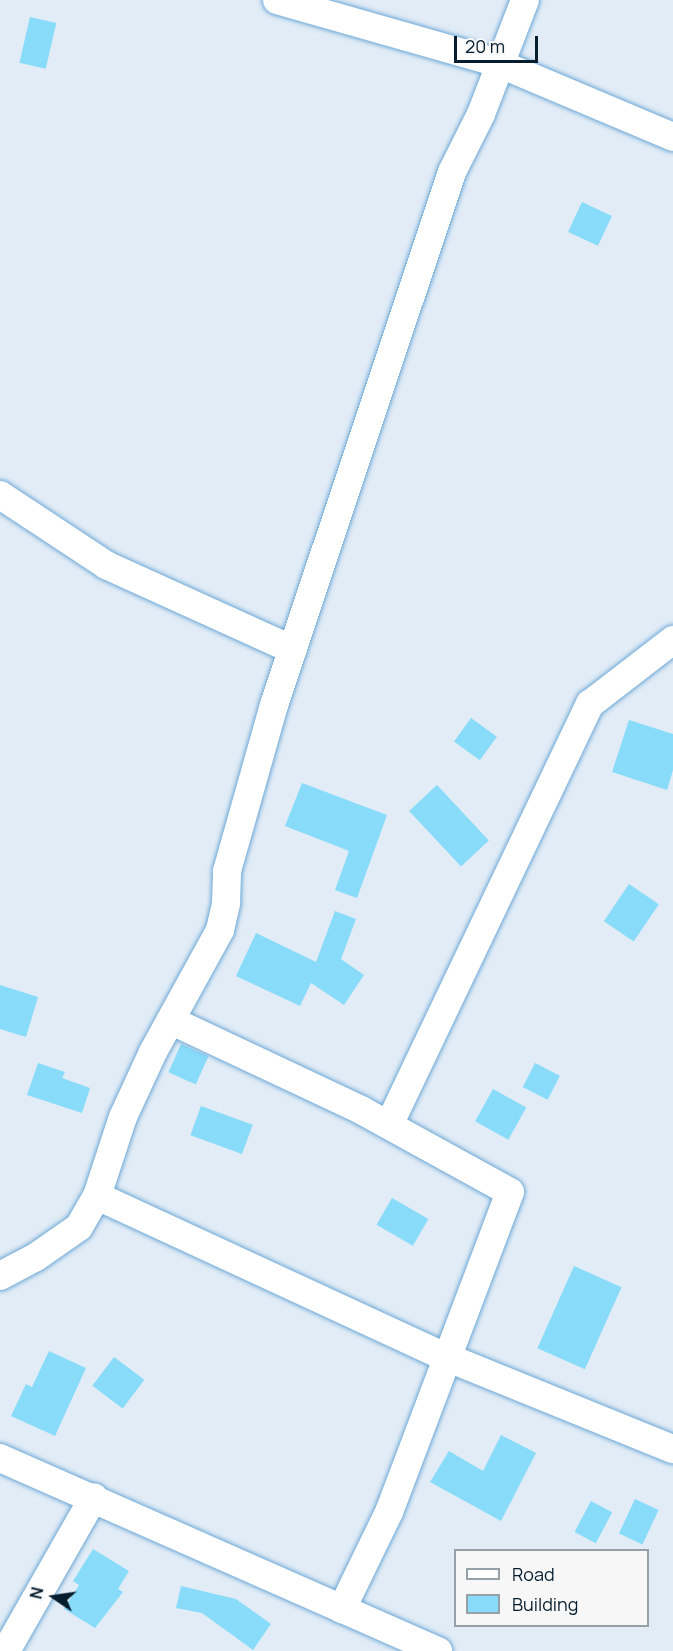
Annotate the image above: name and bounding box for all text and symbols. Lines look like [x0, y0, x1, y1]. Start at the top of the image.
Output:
scale bar [457, 24, 541, 62]
text: 20 m [465, 34, 505, 58]
legend [454, 1549, 649, 1627]
text: Road [512, 1562, 555, 1586]
north arrow [24, 1567, 84, 1627]
text: N [24, 1585, 48, 1601]
text: Building [512, 1592, 578, 1616]

